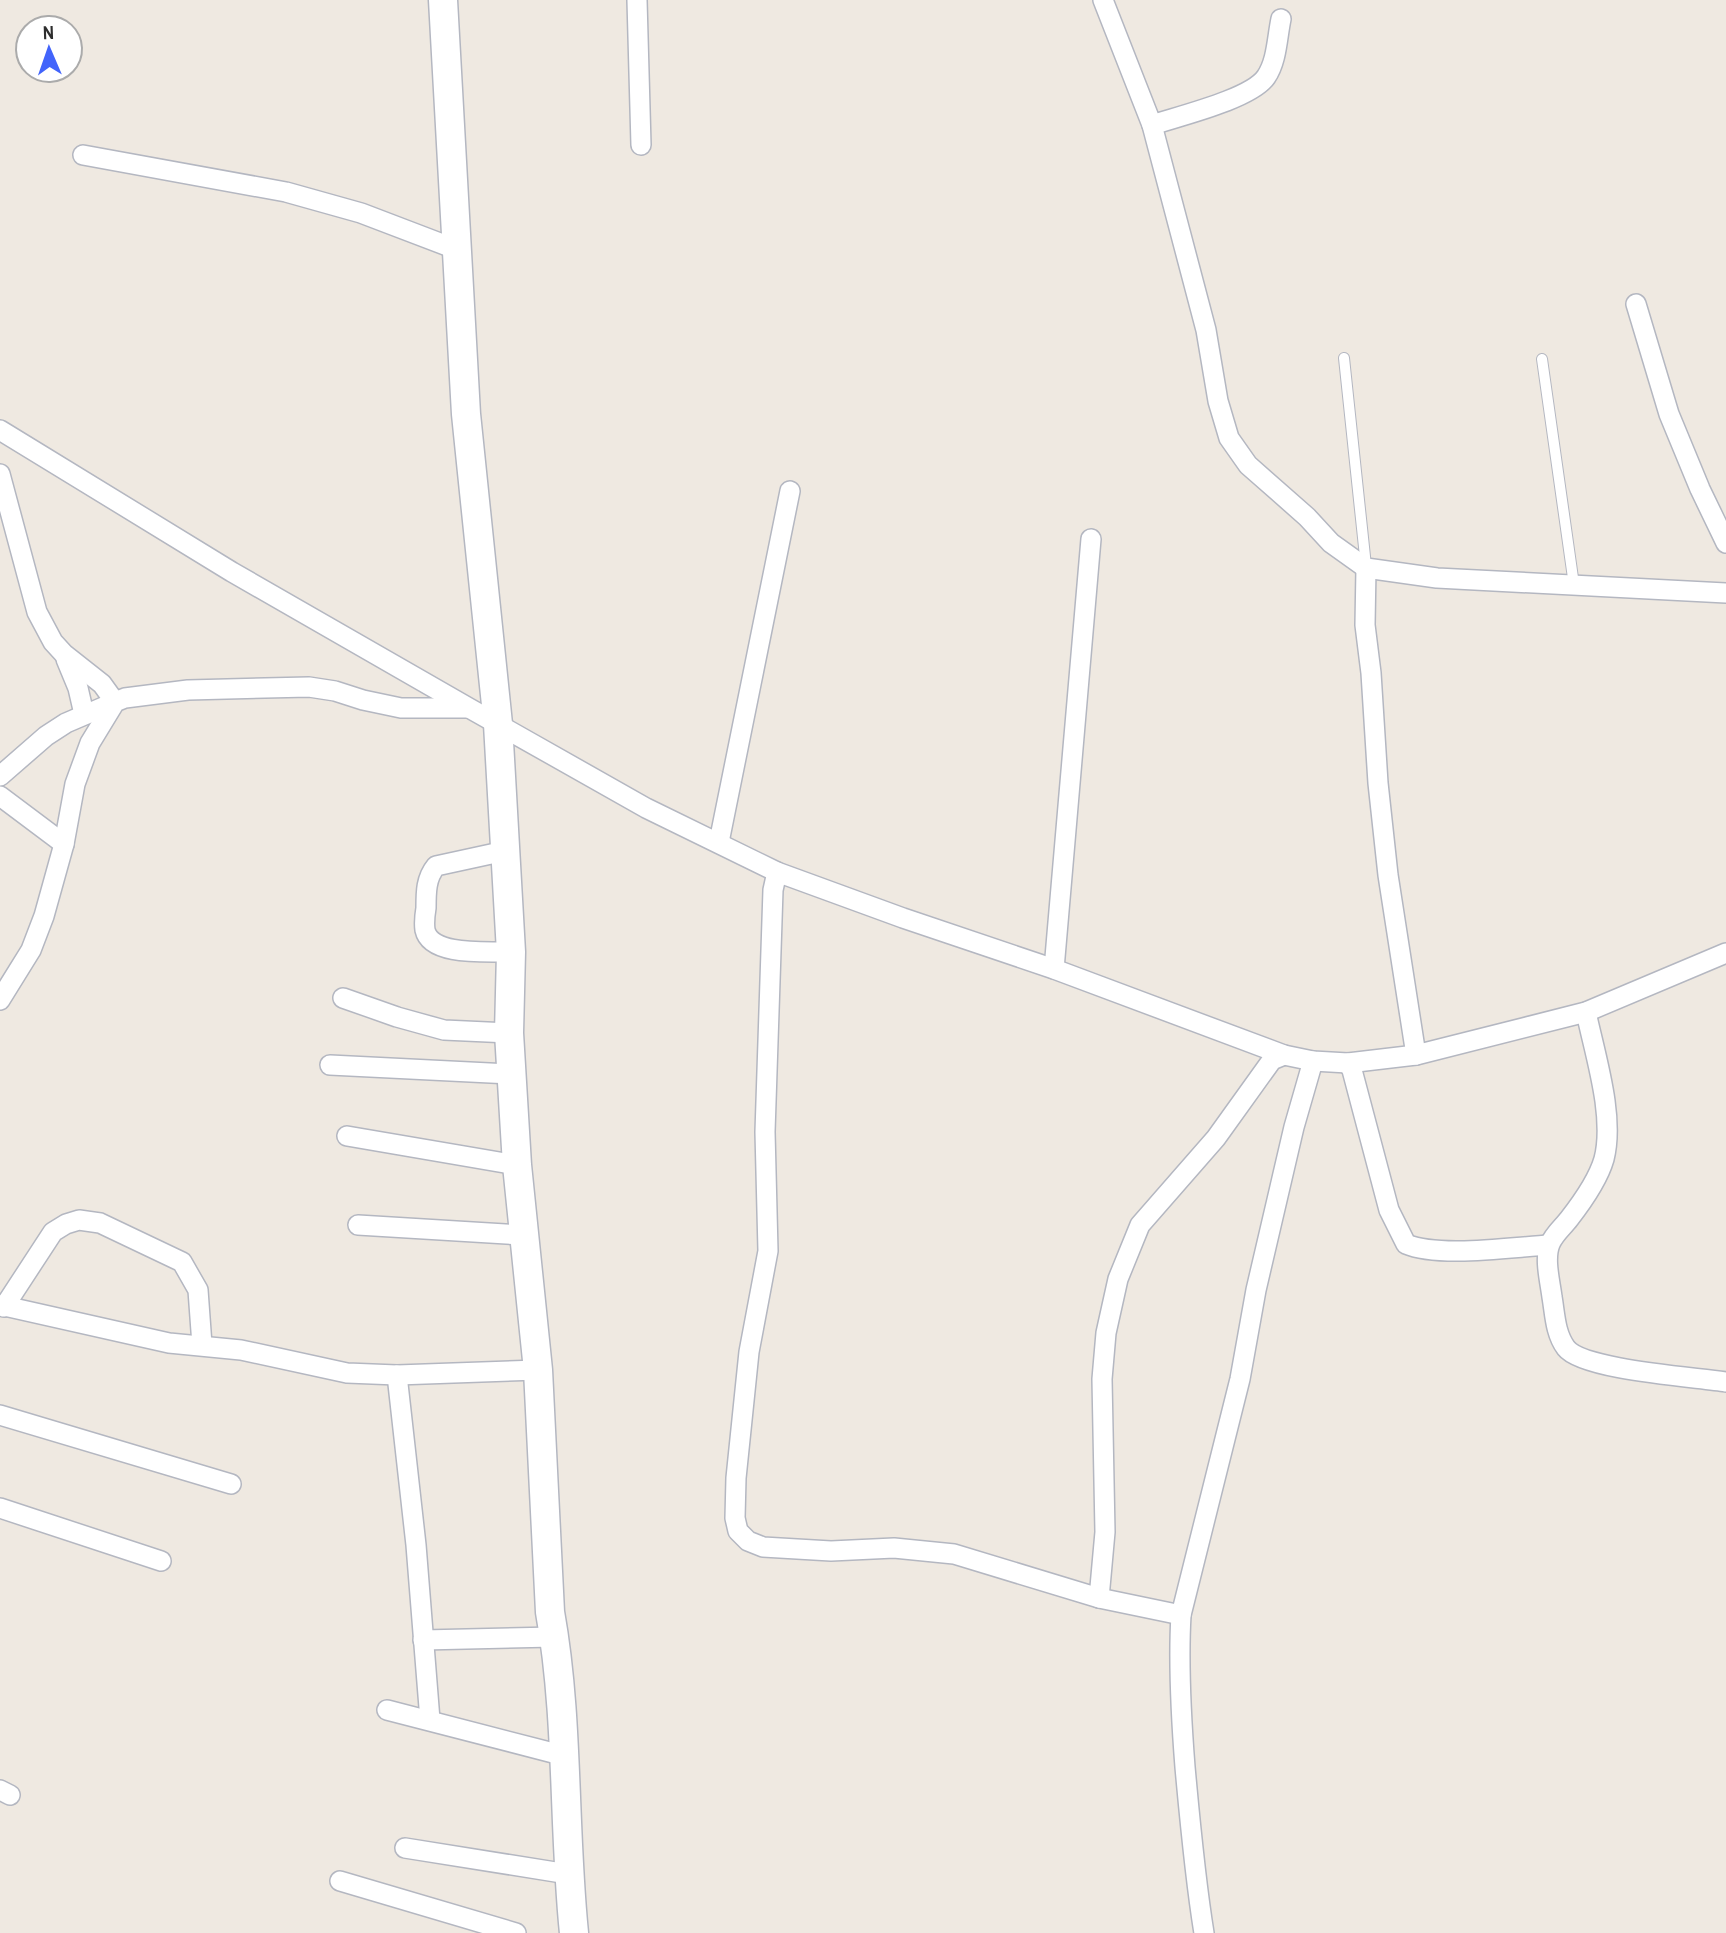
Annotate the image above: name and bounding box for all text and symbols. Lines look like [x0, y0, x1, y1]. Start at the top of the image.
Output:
north arrow [14, 14, 84, 84]
text: N [42, 19, 54, 45]

